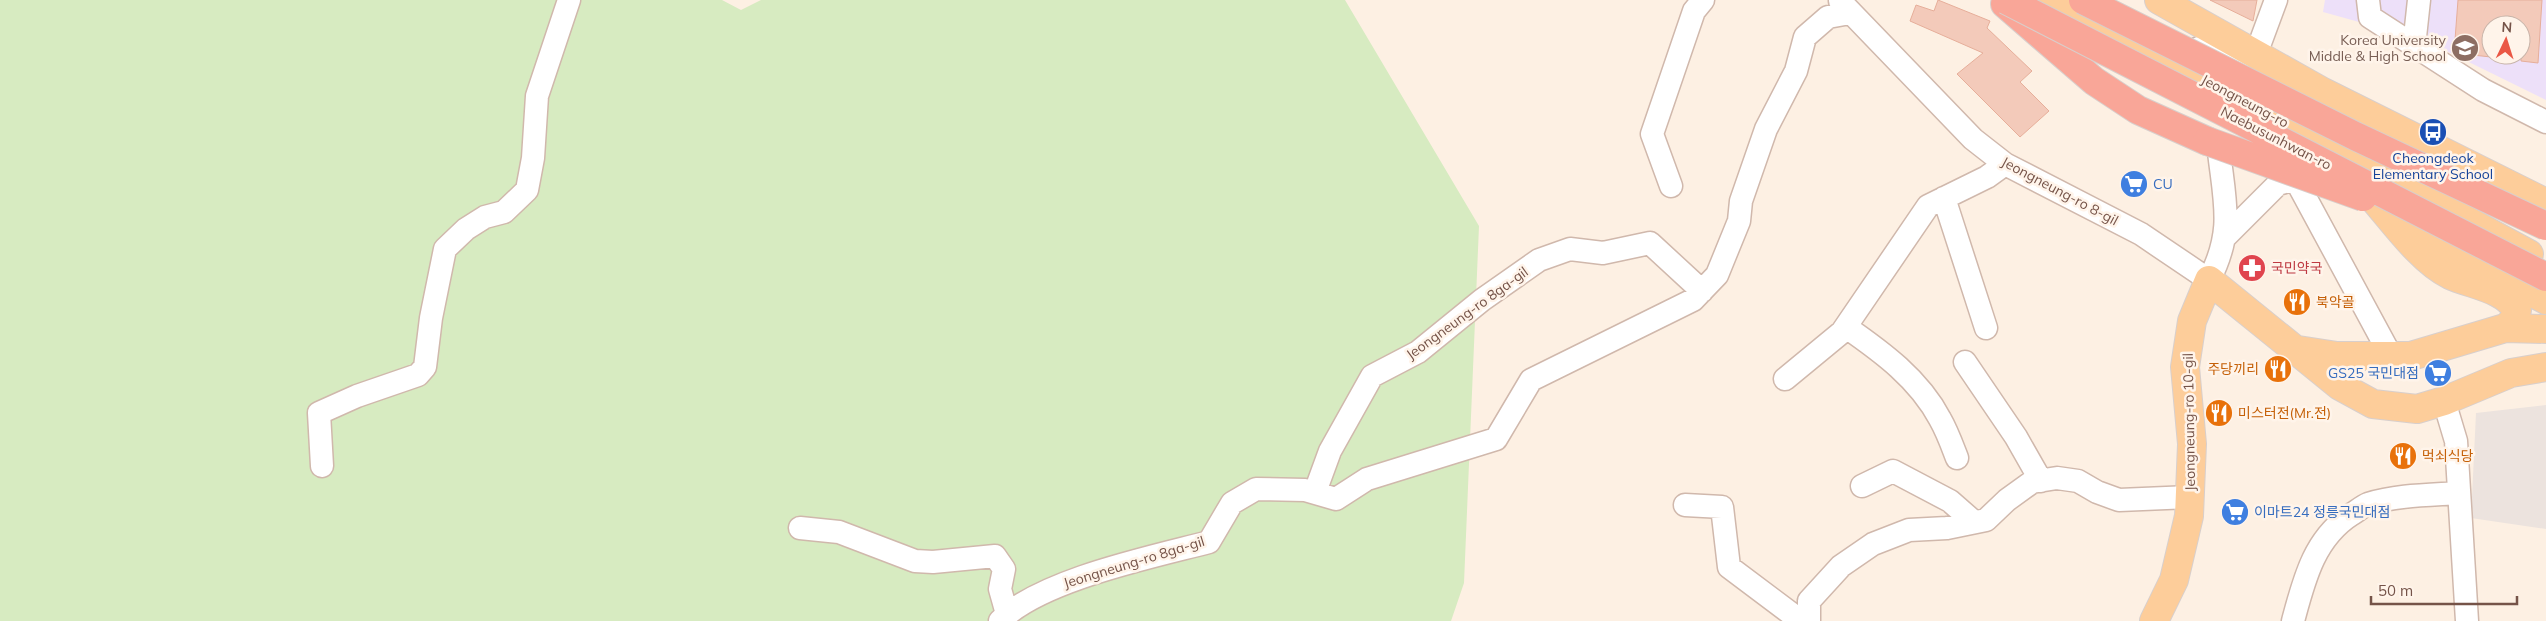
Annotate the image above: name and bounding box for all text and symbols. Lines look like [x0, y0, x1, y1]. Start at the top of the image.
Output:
north arrow [2481, 15, 2531, 65]
text: N [2501, 18, 2513, 36]
place label: Korea University Middle & High School [2309, 31, 2447, 65]
school or university icon: Korea University Middle & High School [2450, 33, 2480, 63]
street label: Jeongneung-ro [2198, 70, 2292, 132]
street label: Naebusunhwan-ro [2218, 102, 2334, 174]
bus stop icon: Cheongdeok Elementary School [2418, 117, 2448, 147]
place label: Cheongdeok Elementary School [2373, 149, 2493, 183]
street label: Jeongneung-ro 8-gil [1998, 153, 2122, 229]
supermarket icon: CU [2119, 169, 2149, 199]
place label: CU [2153, 175, 2173, 193]
pharmacy icon: 국민약국 [2237, 253, 2267, 283]
place label: 국민약국 [2271, 259, 2323, 277]
street label: Jeongneung-ro 8ga-gil [1402, 263, 1532, 363]
restaurant icon: 북악골 [2282, 287, 2312, 317]
place label: 북악골 [2316, 293, 2355, 311]
street label: Jeongneung-ro 10-gil [2179, 353, 2199, 491]
restaurant icon: 주당끼리 [2263, 354, 2293, 384]
supermarket icon: GS25 국민대점 [2423, 358, 2453, 388]
place label: 주당끼리 [2207, 360, 2259, 378]
place label: GS25 국민대점 [2328, 364, 2419, 382]
restaurant icon: 미스터전(Mr.전) [2204, 398, 2234, 428]
place label: 미스터전(Mr.전) [2238, 404, 2331, 422]
restaurant icon: 먹쇠식당 [2388, 441, 2418, 471]
place label: 먹쇠식당 [2422, 447, 2474, 465]
supermarket icon: 이마트24 정릉국민대점 [2220, 497, 2250, 527]
place label: 이마트24 정릉국민대점 [2254, 503, 2390, 521]
street label: Jeongneung-ro 8ga-gil [1061, 532, 1207, 592]
scale bar [2371, 574, 2517, 606]
text: 50 m [2378, 581, 2413, 600]

